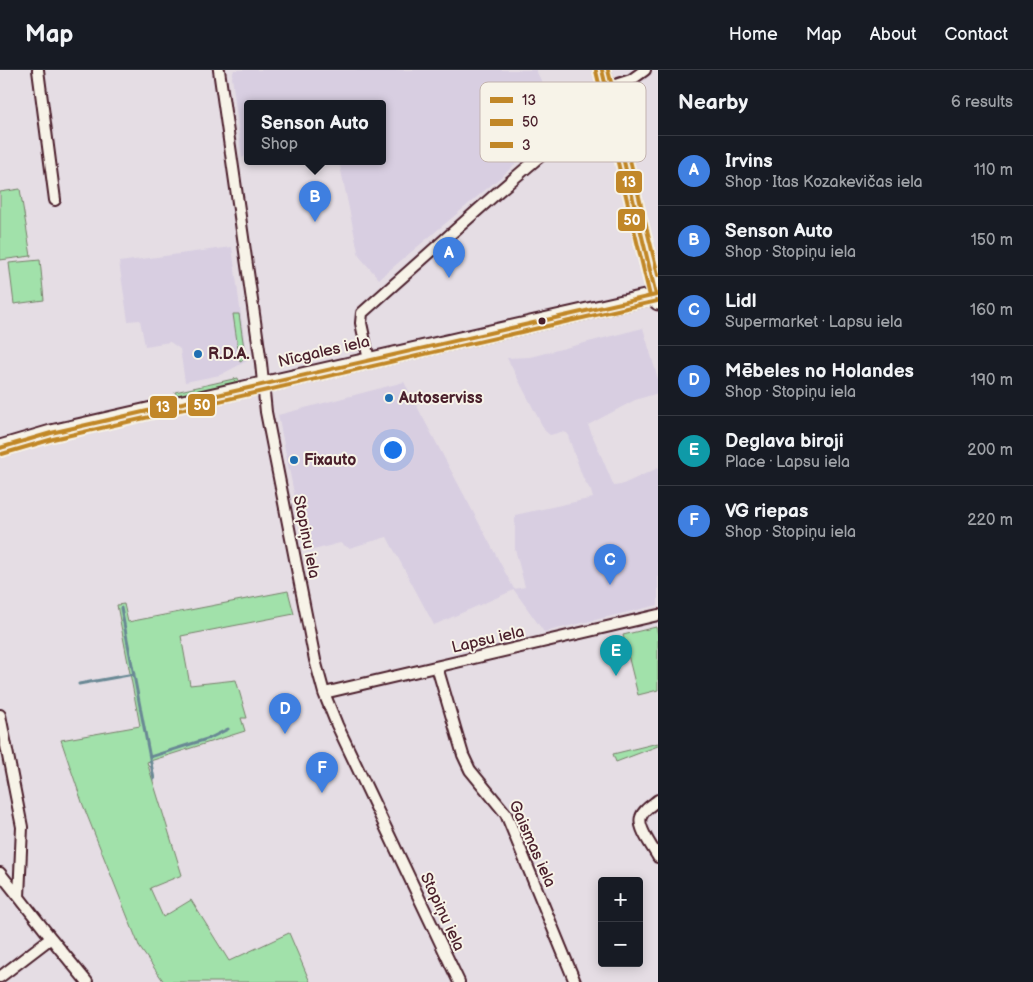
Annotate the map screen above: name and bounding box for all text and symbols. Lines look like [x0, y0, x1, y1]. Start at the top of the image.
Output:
text: Map [25, 20, 73, 49]
text: Home [729, 24, 778, 45]
text: Map [806, 24, 842, 45]
text: About [870, 24, 917, 45]
text: Contact [945, 24, 1008, 45]
legend [480, 82, 646, 162]
text: Nearby [678, 90, 748, 115]
text: 13 [522, 92, 536, 109]
text: 6 results [951, 93, 1013, 112]
popup [244, 100, 386, 165]
text: Senson Auto [261, 112, 369, 135]
text: 50 [522, 114, 538, 131]
text: Shop [261, 135, 298, 154]
text: 3 [522, 137, 531, 154]
text: Irvins [725, 150, 773, 173]
text: A [689, 161, 699, 180]
text: 110 m [974, 161, 1013, 180]
line badge: 13 [615, 170, 643, 194]
text: Shop · Itas Kozakevičas iela [725, 173, 923, 192]
text: 13 [622, 174, 636, 191]
pin: B [299, 181, 331, 222]
line badge: 50 [617, 208, 646, 232]
text: 50 [624, 212, 641, 229]
text: Senson Auto [725, 220, 833, 243]
text: B [688, 231, 700, 250]
text: 150 m [971, 231, 1013, 250]
pin: A [433, 237, 465, 278]
text: Shop · Stopiņu iela [725, 243, 856, 262]
text: Lidl [725, 290, 756, 313]
text: C [688, 301, 700, 320]
text: 160 m [970, 301, 1013, 320]
text: Supermarket · Lapsu iela [725, 313, 903, 332]
unlabelled marker [537, 316, 547, 326]
street label: Nīcgales iela [276, 332, 372, 372]
place label: R.D.A. [208, 345, 250, 364]
marker: R.D.A. [192, 348, 204, 360]
text: Mēbeles no Holandes [725, 360, 914, 383]
text: D [688, 371, 700, 390]
text: 190 m [971, 371, 1013, 390]
text: Shop · Stopiņu iela [725, 383, 856, 402]
place label: Autoserviss [398, 389, 483, 408]
marker: Autoserviss [383, 392, 395, 404]
line badge: 50 [187, 393, 216, 417]
line badge: 13 [149, 395, 178, 419]
text: 50 [194, 397, 211, 414]
text: 13 [156, 399, 170, 416]
text: Deglava biroji [725, 430, 844, 453]
your location [380, 437, 406, 463]
text: E [689, 441, 699, 460]
text: 200 m [967, 441, 1013, 460]
place label: Fixauto [304, 451, 356, 470]
text: Place · Lapsu iela [725, 453, 850, 472]
marker: Fixauto [288, 454, 300, 466]
street label: Stopiņu iela [289, 494, 323, 580]
text: VG riepas [725, 500, 808, 523]
text: F [689, 511, 699, 530]
text: 220 m [967, 511, 1013, 530]
text: Shop · Stopiņu iela [725, 523, 856, 542]
pin: C [594, 544, 626, 585]
street label: Lapsu iela [450, 622, 526, 658]
pin: E [600, 635, 632, 676]
pin: D [269, 693, 301, 734]
pin: F [306, 752, 338, 793]
street label: Gaismas iela [504, 798, 560, 890]
street label: Stopiņu iela [416, 870, 468, 954]
map controls [598, 877, 643, 967]
button: + [598, 877, 643, 922]
button: − [598, 922, 643, 967]

